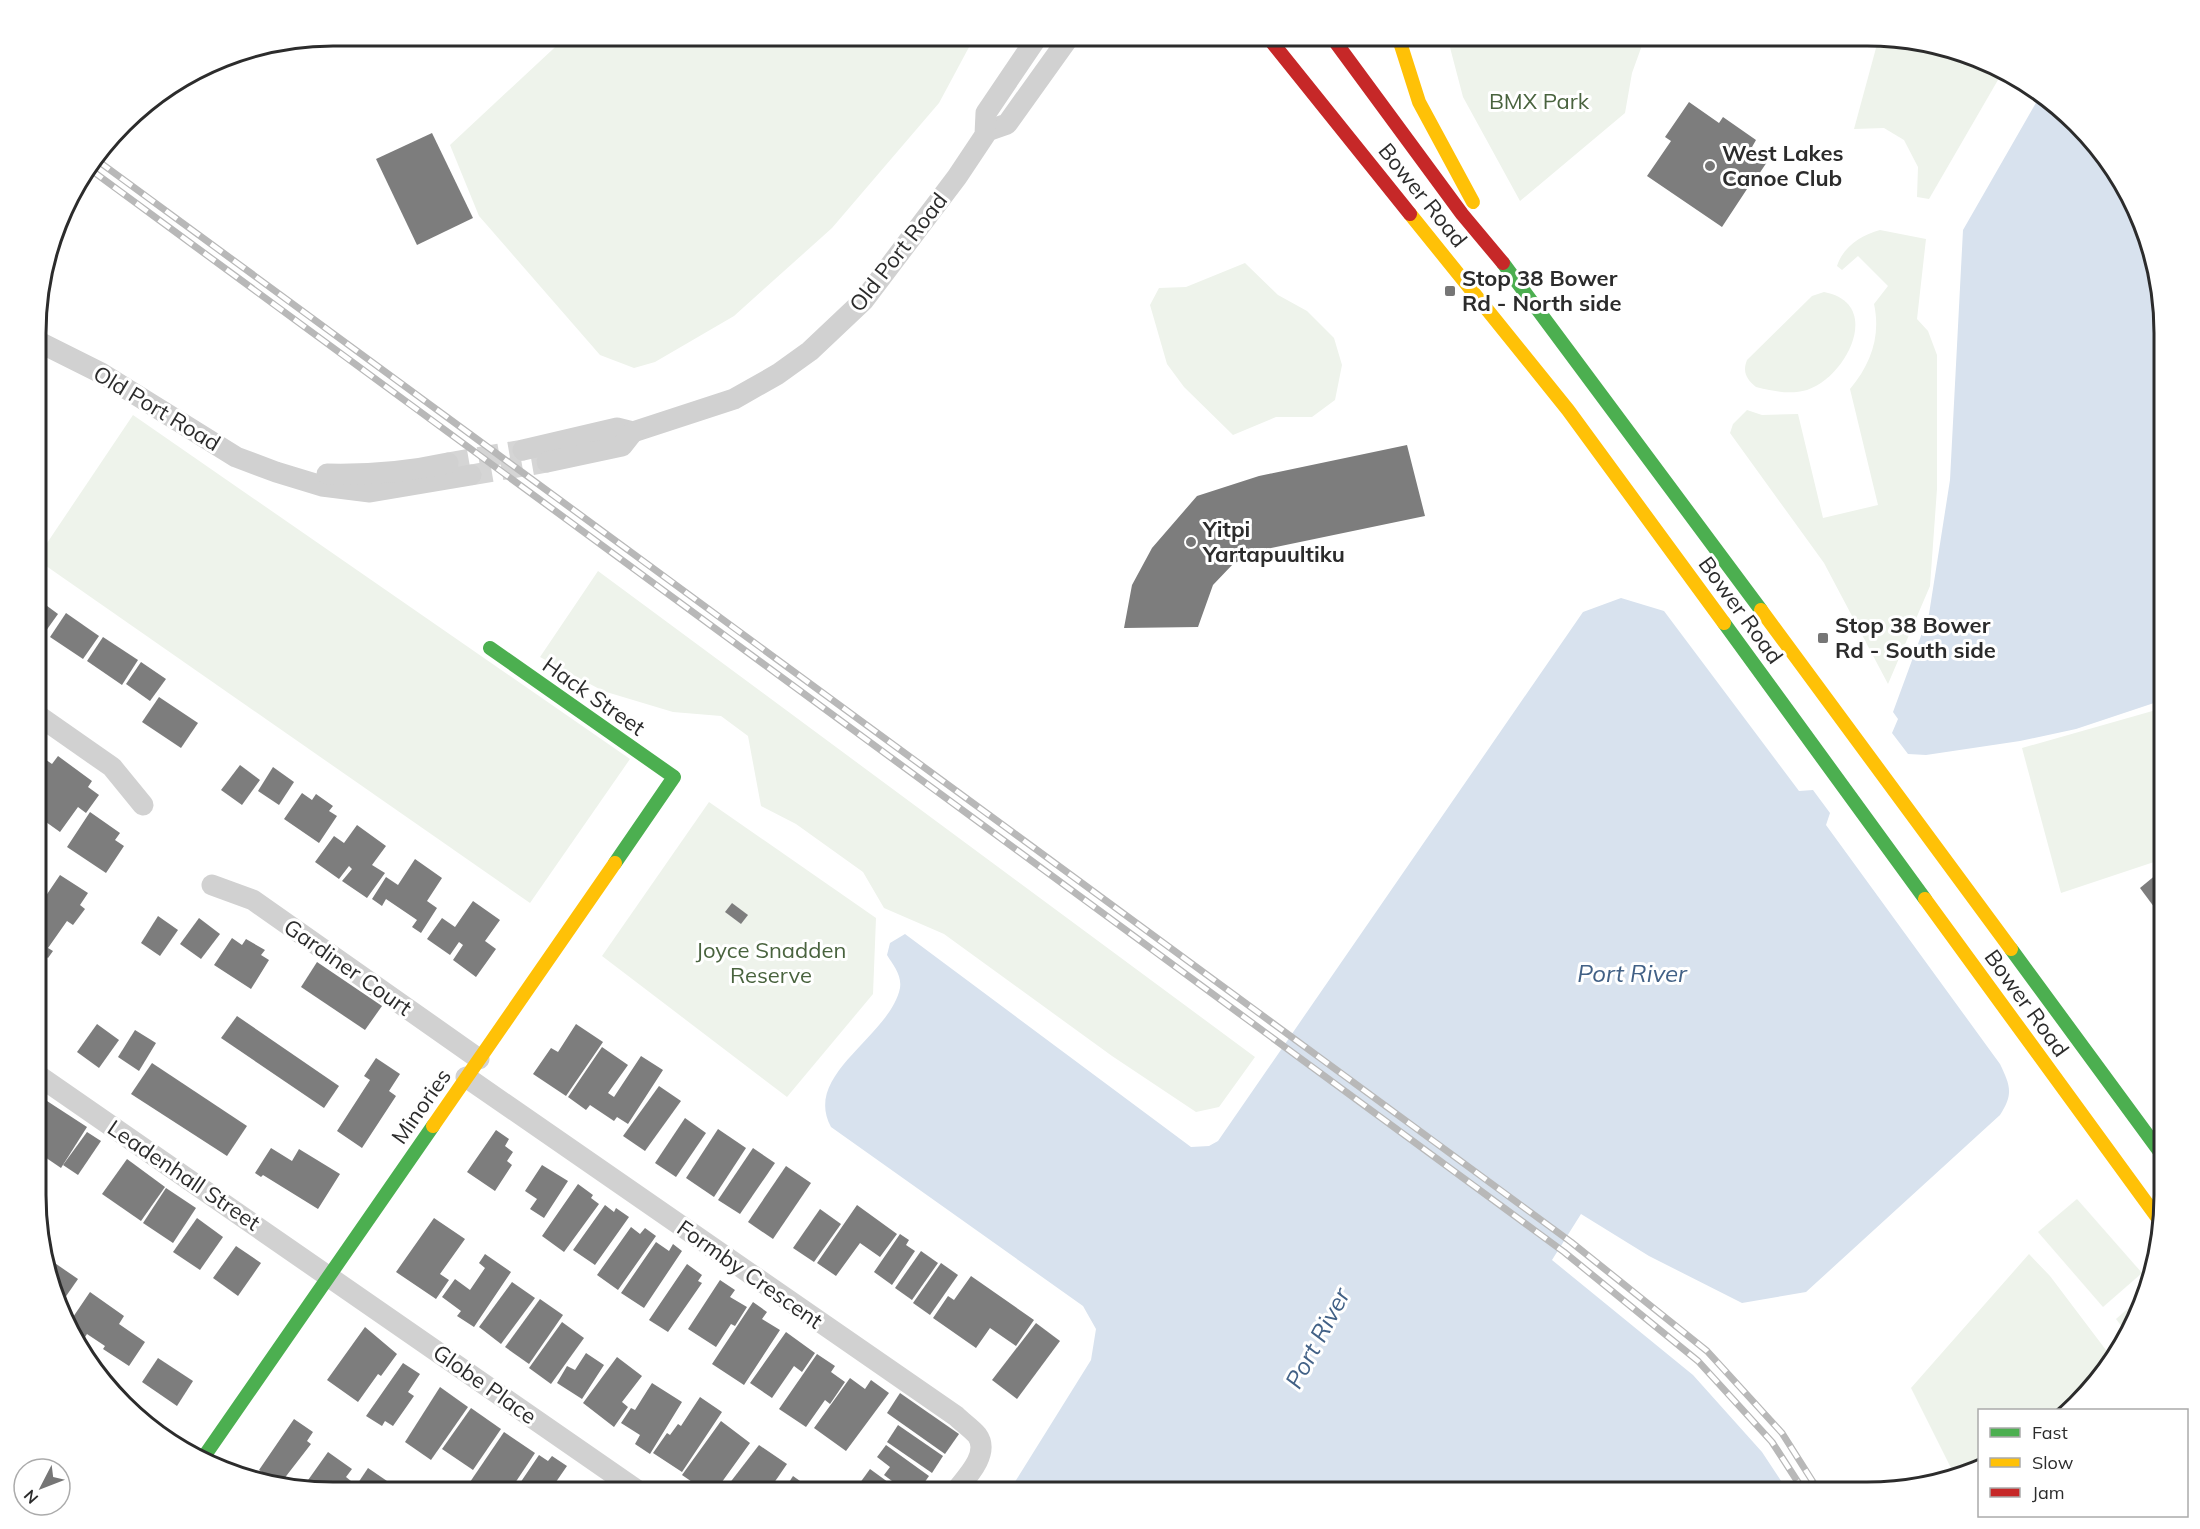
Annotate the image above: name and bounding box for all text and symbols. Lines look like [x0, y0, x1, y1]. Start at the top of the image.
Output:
park label: BMX Park [1489, 87, 1590, 115]
street label: Bower Road [1372, 137, 1474, 253]
place label: West Lakes Canoe Club [1722, 139, 1844, 192]
marker: West Lakes Canoe Club [1703, 159, 1717, 173]
street label: Old Port Road [843, 187, 953, 317]
place label: Stop 38 Bower Rd - North side [1462, 264, 1621, 317]
marker: Stop 38 Bower Rd - North side [1443, 284, 1457, 298]
street label: Old Port Road [88, 359, 226, 457]
place label: Yitpi Yartapuultiku [1202, 515, 1345, 568]
marker: Yitpi Yartapuultiku [1184, 535, 1198, 549]
street label: Bower Road [1693, 551, 1789, 669]
place label: Stop 38 Bower Rd - South side [1835, 611, 1996, 664]
marker: Stop 38 Bower Rd - South side [1816, 631, 1830, 645]
street label: Hack Street [537, 650, 651, 742]
street label: Gardiner Court [279, 913, 418, 1022]
park label: Joyce Snadden Reserve [696, 936, 846, 989]
street label: Bower Road [1979, 944, 2075, 1062]
water label: Port River [1577, 958, 1688, 988]
street label: Minories [385, 1063, 457, 1149]
street label: Leadenhall Street [102, 1114, 266, 1237]
street label: Formby Crescent [672, 1213, 828, 1335]
water label: Port River [1278, 1282, 1357, 1393]
street label: Globe Place [428, 1338, 542, 1430]
legend [1978, 1409, 2188, 1517]
text: Fast [2032, 1421, 2068, 1444]
text: Slow [2032, 1451, 2074, 1474]
north arrow [12, 1457, 72, 1517]
text: Jam [2032, 1481, 2065, 1504]
text: N [19, 1486, 42, 1508]

